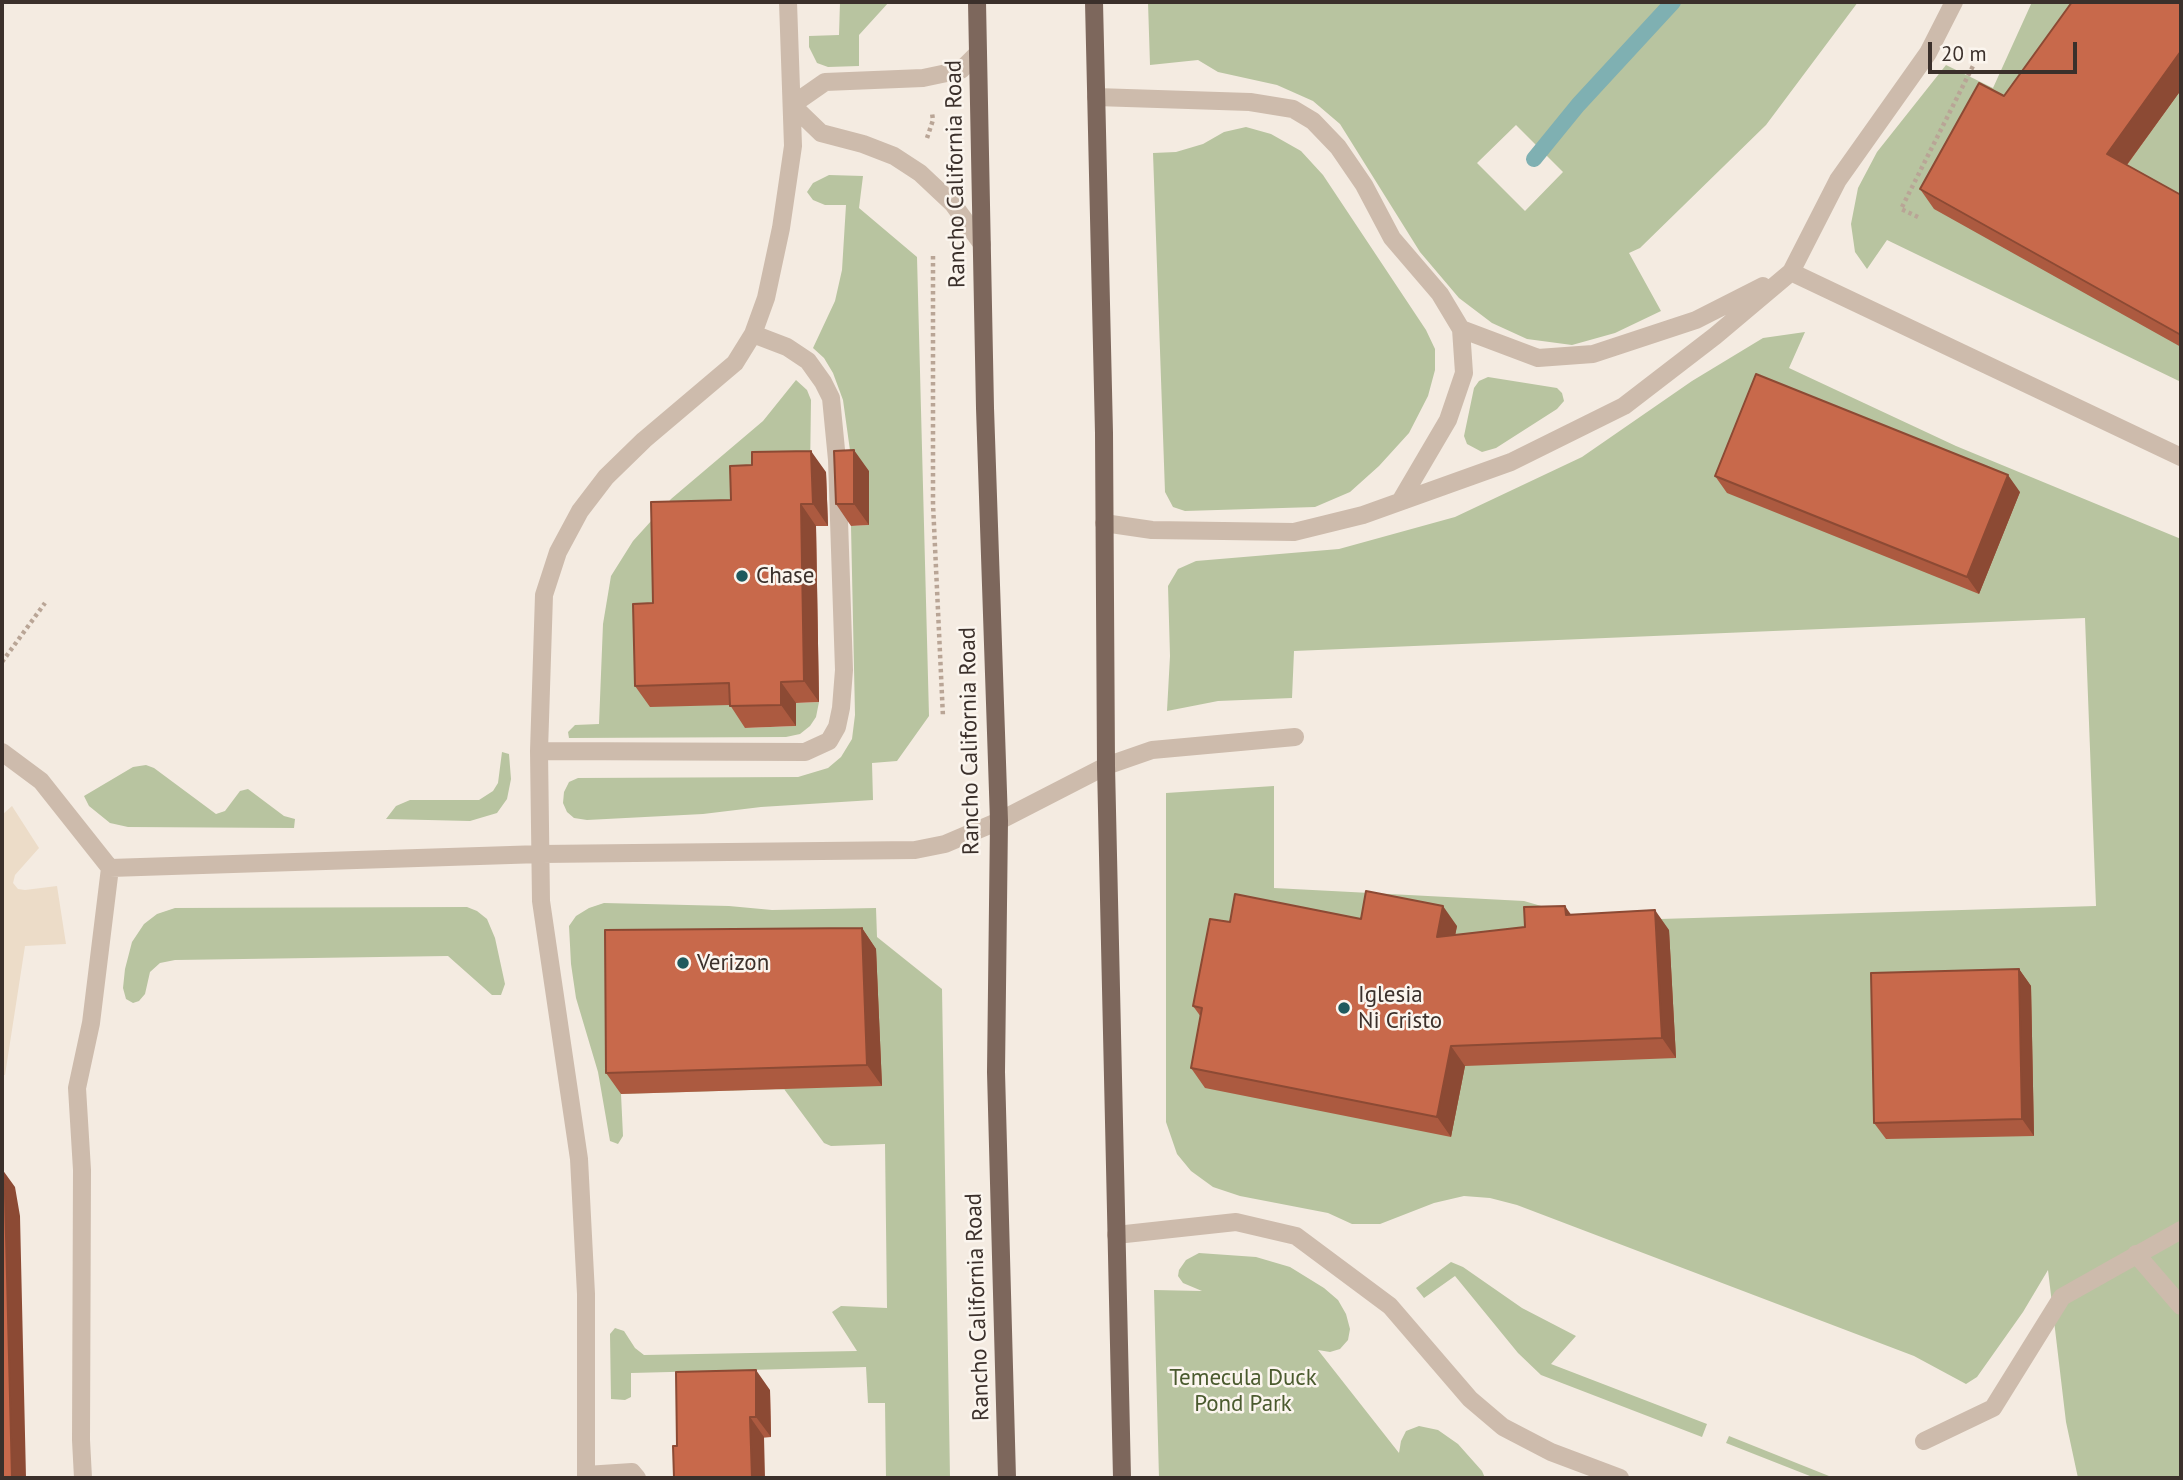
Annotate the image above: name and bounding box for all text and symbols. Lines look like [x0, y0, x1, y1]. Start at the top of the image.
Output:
scale bar [1931, 28, 2080, 72]
text: 20 m [1941, 40, 1987, 67]
street label: Rancho California Road [940, 60, 972, 288]
place label: Chase [756, 562, 814, 590]
marker: Chase [734, 568, 750, 584]
street label: Rancho California Road [954, 627, 986, 855]
place label: Verizon [697, 949, 769, 977]
marker: Verizon [675, 955, 691, 971]
place label: Iglesia Ni Cristo [1358, 981, 1442, 1035]
marker: Iglesia Ni Cristo [1336, 1000, 1352, 1016]
street label: Rancho California Road [960, 1193, 996, 1421]
park label: Temecula Duck Pond Park [1169, 1364, 1317, 1418]

